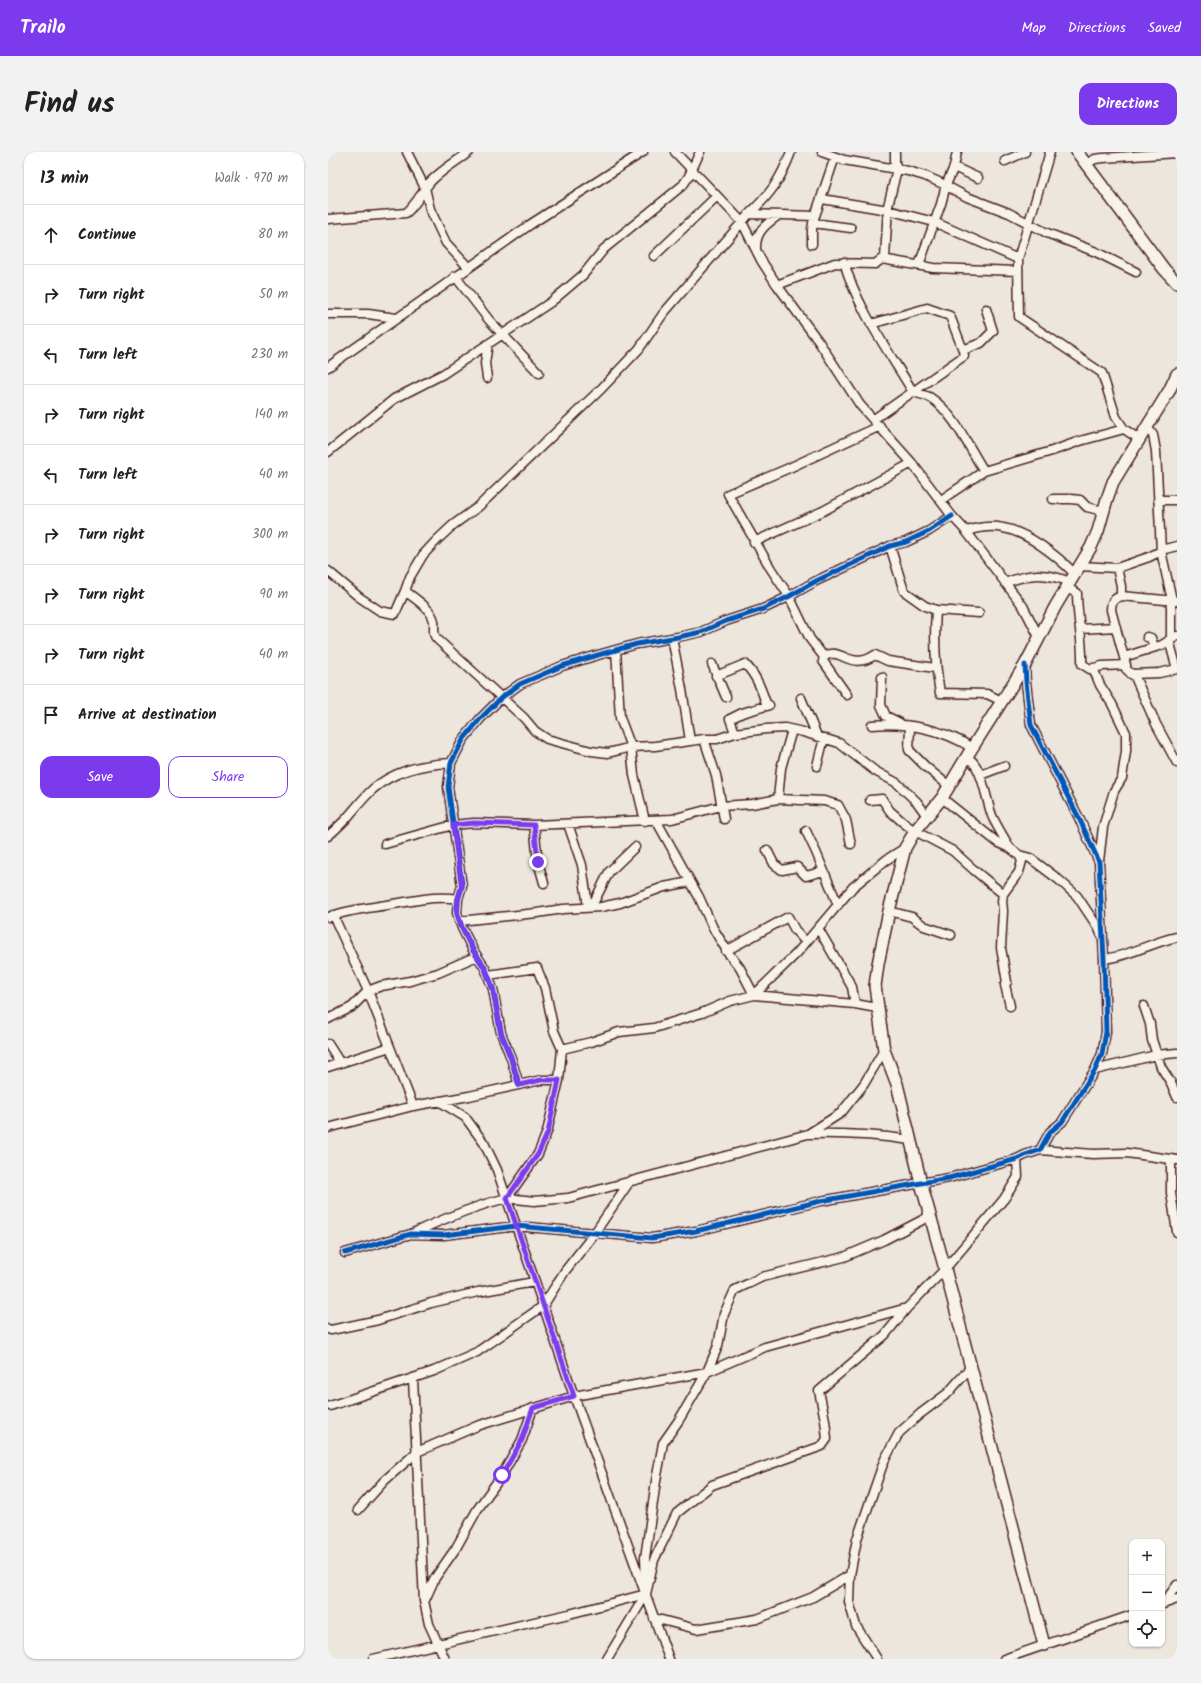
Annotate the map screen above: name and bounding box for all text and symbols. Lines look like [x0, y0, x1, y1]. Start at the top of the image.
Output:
text: Trailo [20, 13, 66, 43]
text: Map [1021, 17, 1046, 39]
text: Directions [1068, 17, 1126, 39]
text: Saved [1148, 17, 1181, 39]
text: Find us [24, 82, 115, 127]
button: Directions [1079, 83, 1177, 125]
text: 13 min [40, 165, 89, 192]
text: Walk · 970 m [215, 168, 288, 189]
text: Continue [78, 223, 136, 247]
icon: ahead [40, 224, 62, 246]
text: 80 m [258, 224, 288, 245]
text: Turn right [78, 283, 145, 307]
icon: right [40, 284, 62, 306]
text: 50 m [259, 284, 288, 305]
text: Turn left [78, 343, 138, 367]
icon: left [40, 344, 62, 366]
text: 230 m [251, 344, 288, 365]
text: Turn right [78, 403, 145, 427]
icon: right [40, 404, 62, 426]
text: 140 m [255, 404, 288, 425]
text: Turn left [78, 463, 138, 487]
icon: left [40, 464, 62, 486]
text: 40 m [259, 464, 288, 485]
text: Turn right [78, 523, 145, 547]
icon: right [40, 524, 62, 546]
text: 300 m [252, 524, 288, 545]
text: Turn right [78, 583, 145, 607]
icon: right [40, 584, 62, 606]
text: 90 m [260, 584, 288, 605]
text: Turn right [78, 643, 145, 667]
icon: right [40, 644, 62, 666]
text: 40 m [259, 644, 288, 665]
text: Arrive at destination [78, 703, 217, 727]
icon: arrive [40, 704, 62, 726]
button: Save [40, 756, 160, 798]
button: Share [168, 756, 288, 798]
route end [529, 853, 547, 871]
route start [493, 1466, 511, 1484]
map controls [1129, 1539, 1165, 1647]
button: + [1129, 1539, 1165, 1575]
button: − [1129, 1575, 1165, 1611]
button: locate [1129, 1611, 1165, 1647]

